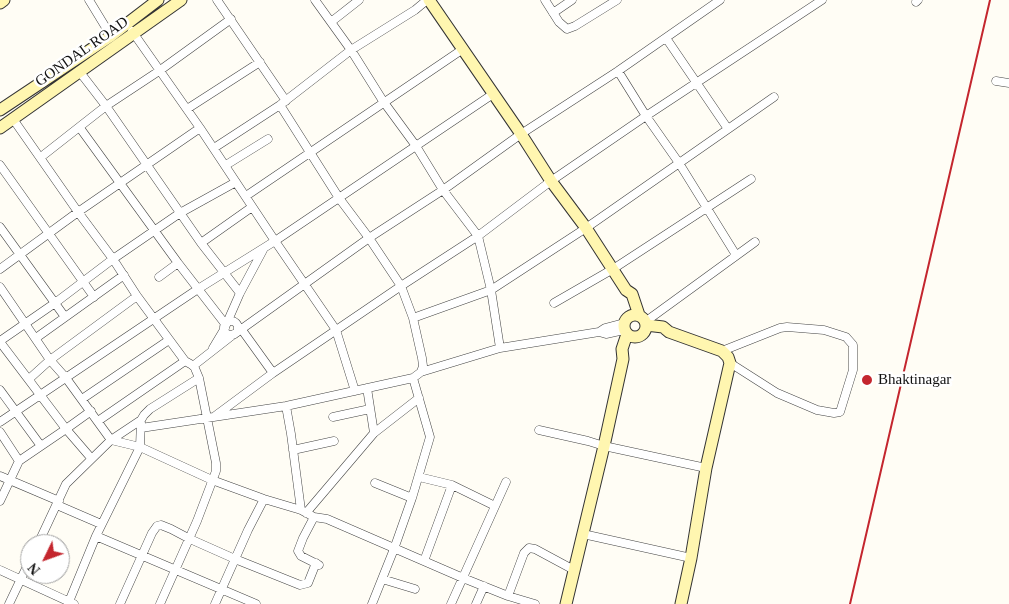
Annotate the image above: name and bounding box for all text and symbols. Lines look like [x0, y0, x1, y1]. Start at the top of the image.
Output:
street label: GONDAL ROAD [32, 13, 132, 91]
place label: Bhaktinagar [878, 371, 951, 389]
marker: Bhaktinagar [860, 373, 874, 387]
north arrow [20, 534, 70, 584]
text: N [25, 560, 43, 577]

